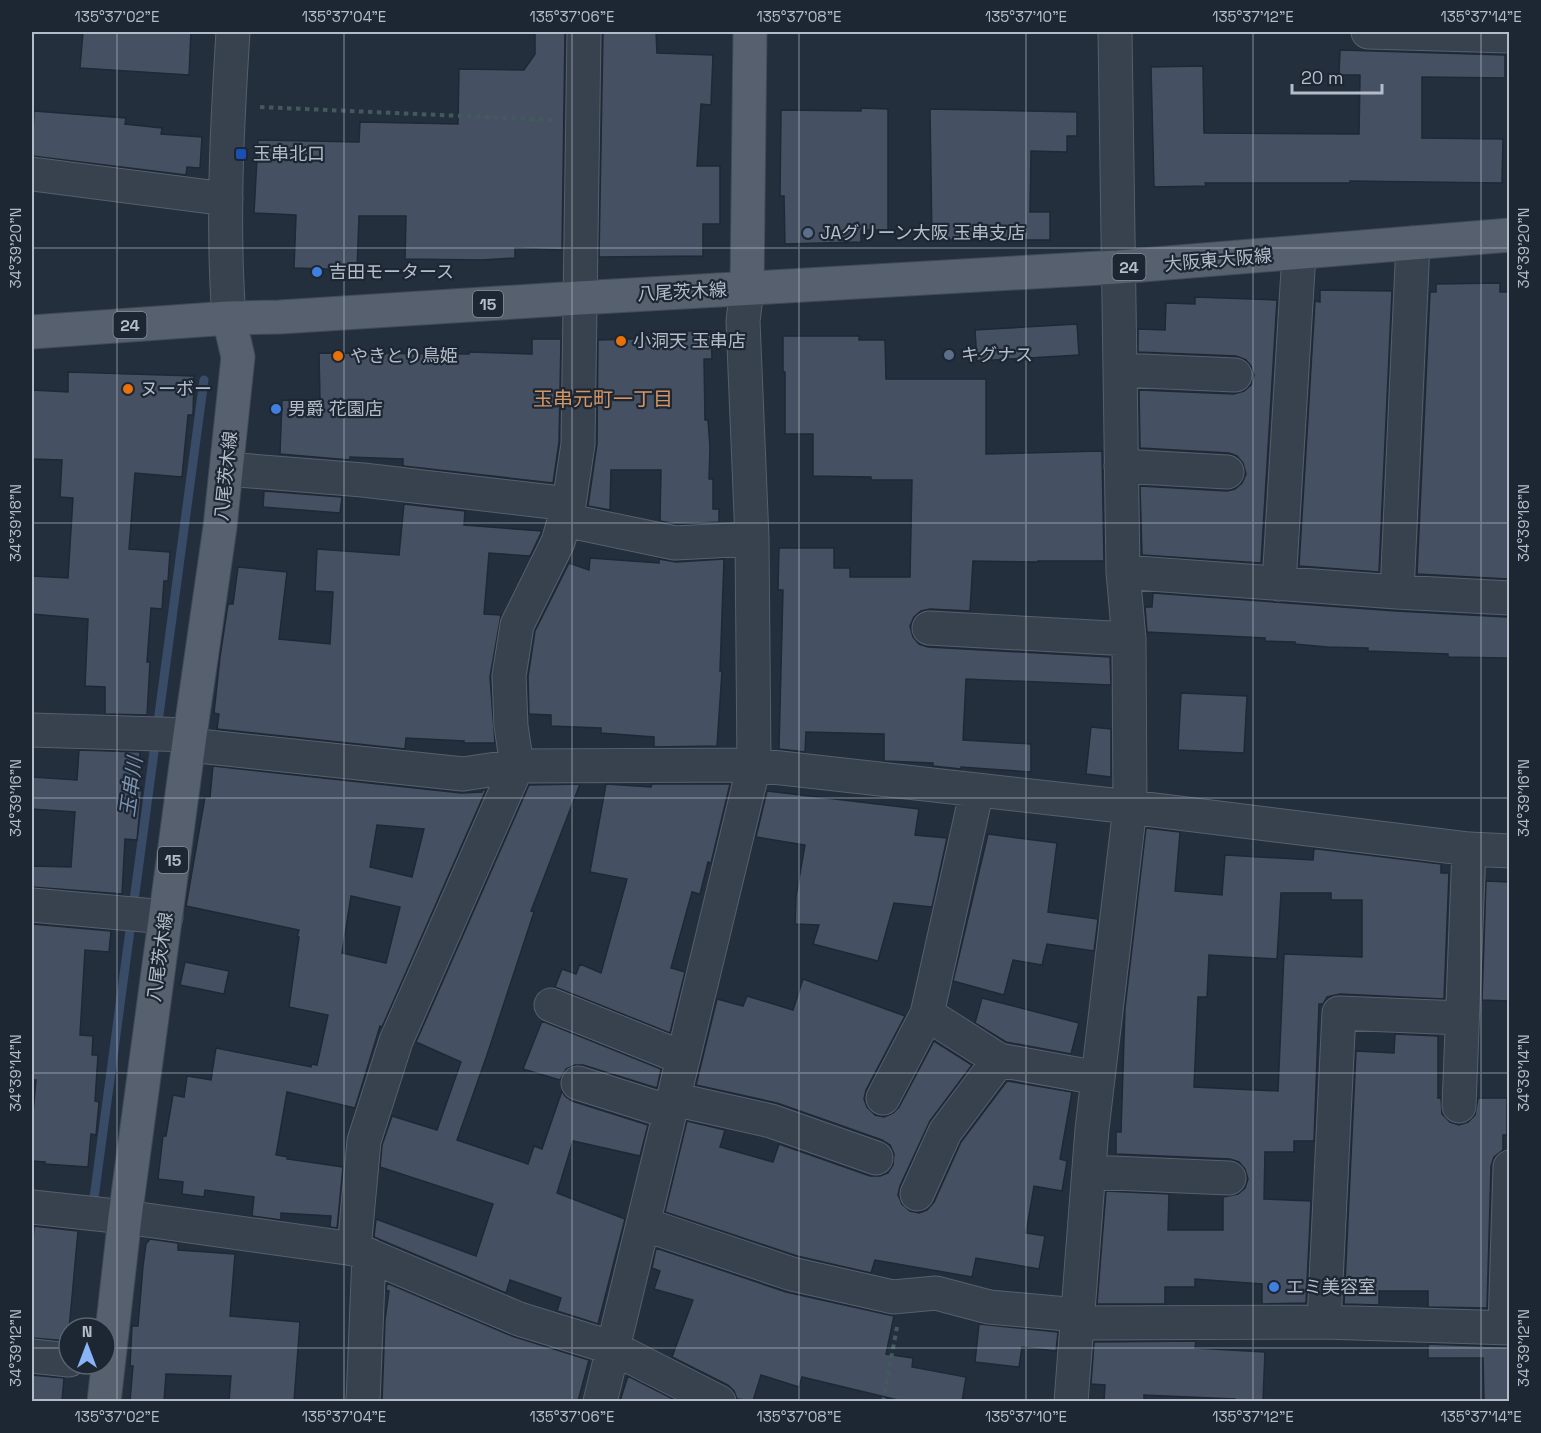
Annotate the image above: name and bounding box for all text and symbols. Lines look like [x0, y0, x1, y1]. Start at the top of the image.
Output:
text: 135°37'02"E [75, 7, 159, 26]
text: 135°37'04"E [302, 7, 386, 26]
text: 135°37'06"E [530, 7, 614, 26]
text: 135°37'08"E [756, 7, 842, 26]
text: 135°37'10"E [985, 7, 1067, 26]
text: 135°37'12"E [1212, 7, 1294, 26]
text: 135°37'14"E [1440, 7, 1522, 26]
scale bar [1292, 57, 1382, 95]
text: 20 m [1301, 66, 1344, 89]
place label: 玉串北口 [253, 142, 325, 165]
marker: 玉串北口 [234, 147, 248, 161]
text: 34°39'20"N [6, 207, 25, 289]
text: 34°39'20"N [1514, 207, 1533, 289]
place label: JAグリーン大阪 玉串支店 [820, 221, 1025, 244]
marker: JAグリーン大阪 玉串支店 [801, 226, 815, 240]
street label: 大阪東大阪線 [1163, 243, 1273, 276]
road number: 24 [1112, 254, 1146, 280]
place label: 吉田モータース [329, 260, 454, 283]
marker: 吉田モータース [310, 265, 324, 279]
street label: 八尾茨木線 [636, 278, 728, 305]
road number: 15 [473, 291, 503, 317]
road number: 24 [114, 312, 146, 338]
place label: 小洞天 玉串店 [633, 329, 746, 352]
marker: 小洞天 玉串店 [614, 334, 628, 348]
place label: キグナス [961, 343, 1033, 366]
place label: やきとり鳥姫 [350, 344, 458, 367]
marker: キグナス [942, 348, 956, 362]
marker: やきとり鳥姫 [331, 349, 345, 363]
place label: ヌーボー [140, 377, 212, 400]
marker: ヌーボー [121, 382, 135, 396]
district label: 玉串元町一丁目 [533, 386, 673, 412]
place label: 男爵 花園店 [288, 397, 383, 420]
marker: 男爵 花園店 [269, 402, 283, 416]
street label: 八尾茨木線 [209, 430, 242, 522]
text: 34°39'18"N [6, 484, 25, 562]
text: 34°39'18"N [1514, 484, 1533, 562]
water label: 玉串川 [114, 754, 148, 819]
text: 34°39'16"N [6, 759, 25, 837]
text: 34°39'16"N [1514, 759, 1533, 837]
road number: 15 [158, 847, 188, 873]
street label: 八尾茨木線 [142, 911, 177, 1003]
text: 34°39'14"N [6, 1034, 25, 1112]
text: 34°39'14"N [1514, 1034, 1533, 1112]
place label: エミ美容室 [1286, 1275, 1376, 1298]
marker: エミ美容室 [1267, 1280, 1281, 1294]
text: 34°39'12"N [6, 1309, 25, 1387]
text: 34°39'12"N [1514, 1309, 1533, 1387]
north arrow [57, 1316, 117, 1376]
text: N [82, 1321, 92, 1342]
text: 135°37'02"E [75, 1407, 159, 1426]
text: 135°37'04"E [302, 1407, 386, 1426]
text: 135°37'06"E [530, 1407, 614, 1426]
text: 135°37'08"E [756, 1407, 842, 1426]
text: 135°37'10"E [985, 1407, 1067, 1426]
text: 135°37'12"E [1212, 1407, 1294, 1426]
text: 135°37'14"E [1440, 1407, 1522, 1426]

